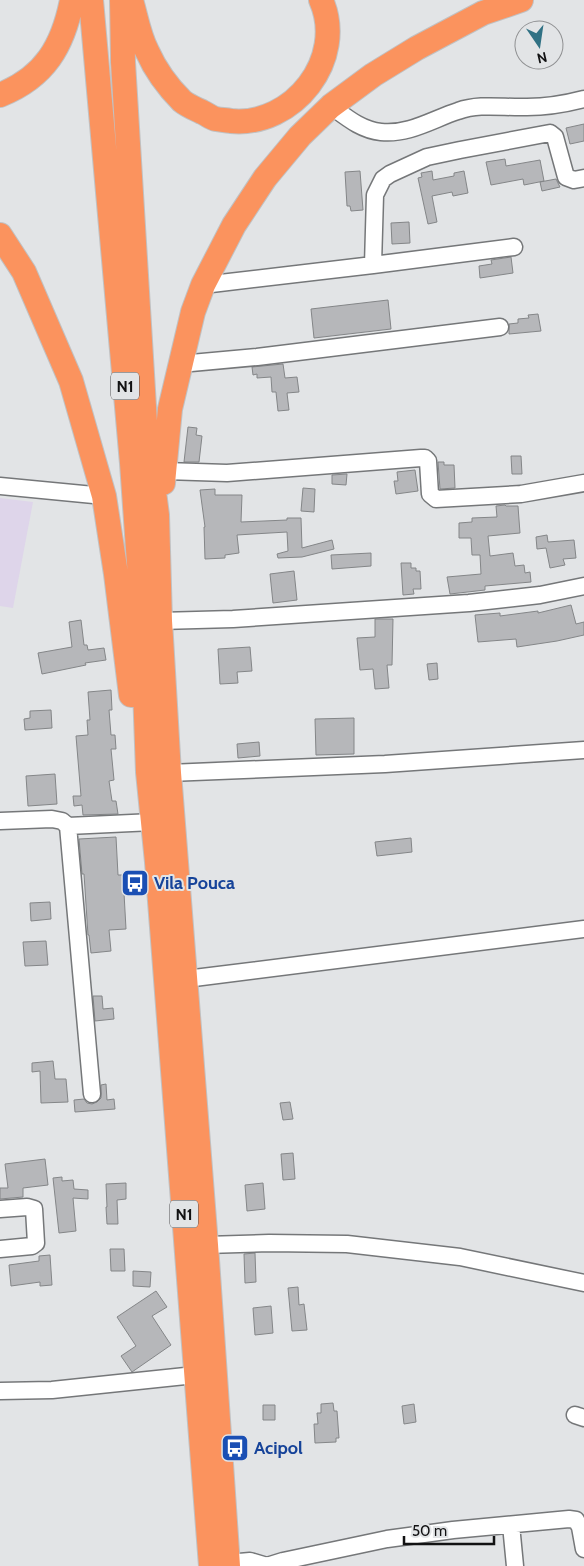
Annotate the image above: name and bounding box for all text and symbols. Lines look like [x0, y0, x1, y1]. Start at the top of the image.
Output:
north arrow [514, 20, 564, 70]
text: N [535, 48, 549, 68]
road number: N1 [111, 372, 139, 400]
bus stop icon: Vila Pouca [120, 868, 150, 898]
place label: Vila Pouca [154, 872, 235, 894]
road number: N1 [170, 1200, 198, 1228]
bus stop icon: Acipol [220, 1433, 250, 1463]
place label: Acipol [254, 1437, 303, 1459]
scale bar [404, 1514, 494, 1546]
text: 50 m [412, 1522, 447, 1540]

